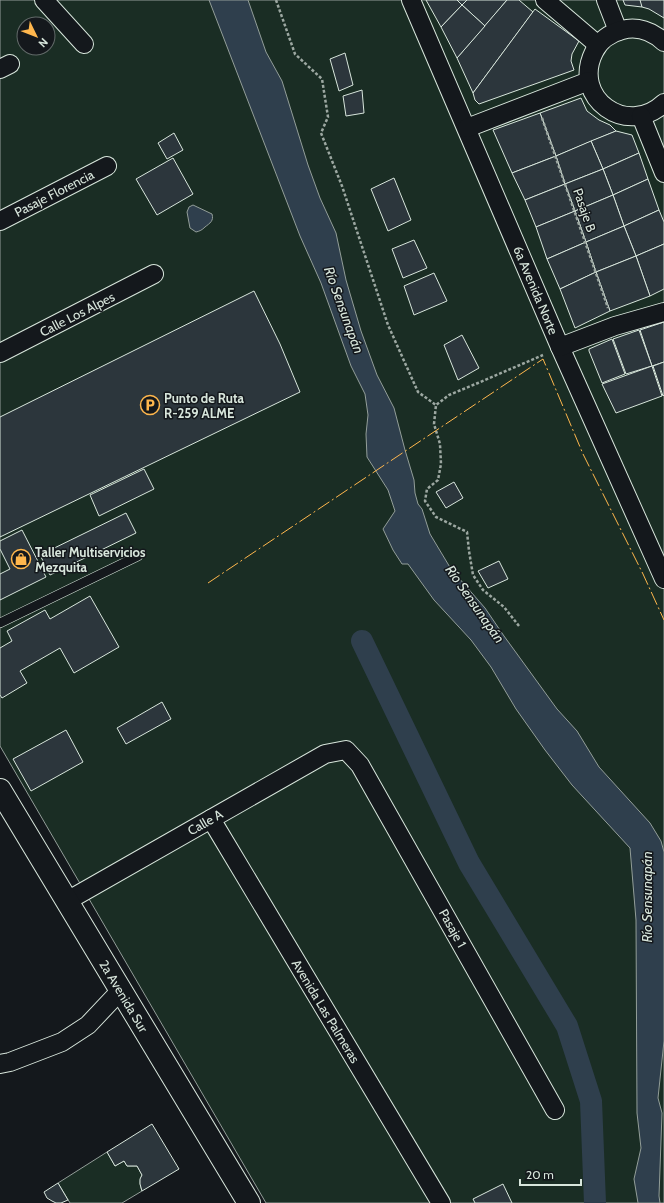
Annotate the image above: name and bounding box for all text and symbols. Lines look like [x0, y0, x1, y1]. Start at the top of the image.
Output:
north arrow [16, 16, 56, 56]
text: N [36, 35, 51, 50]
street label: Pasaje Florencia [12, 166, 98, 221]
street label: Pasaje B [569, 186, 600, 235]
street label: 6a Avenida Norte [510, 243, 562, 337]
water label: Río Sensunapán [320, 264, 368, 356]
street label: Calle Los Alpes [37, 288, 118, 340]
place label: Punto de Ruta R-259 ALME [164, 390, 244, 421]
parking icon: Punto de Ruta R-259 ALME [139, 394, 161, 416]
place label: Taller Multiservicios Mezquita [35, 544, 146, 575]
shop icon: Taller Multiservicios Mezquita [10, 548, 32, 570]
water label: Río Sensunapán [441, 561, 509, 647]
street label: Calle A [185, 806, 225, 838]
water label: Río Sensunapán [638, 851, 656, 943]
street label: Pasaje 1 [435, 906, 470, 951]
street label: Avenida Las Palmeras [289, 956, 364, 1066]
street label: 2a Avenida Sur [96, 957, 152, 1036]
scale bar [520, 1161, 581, 1187]
text: 20 m [526, 1167, 554, 1182]

